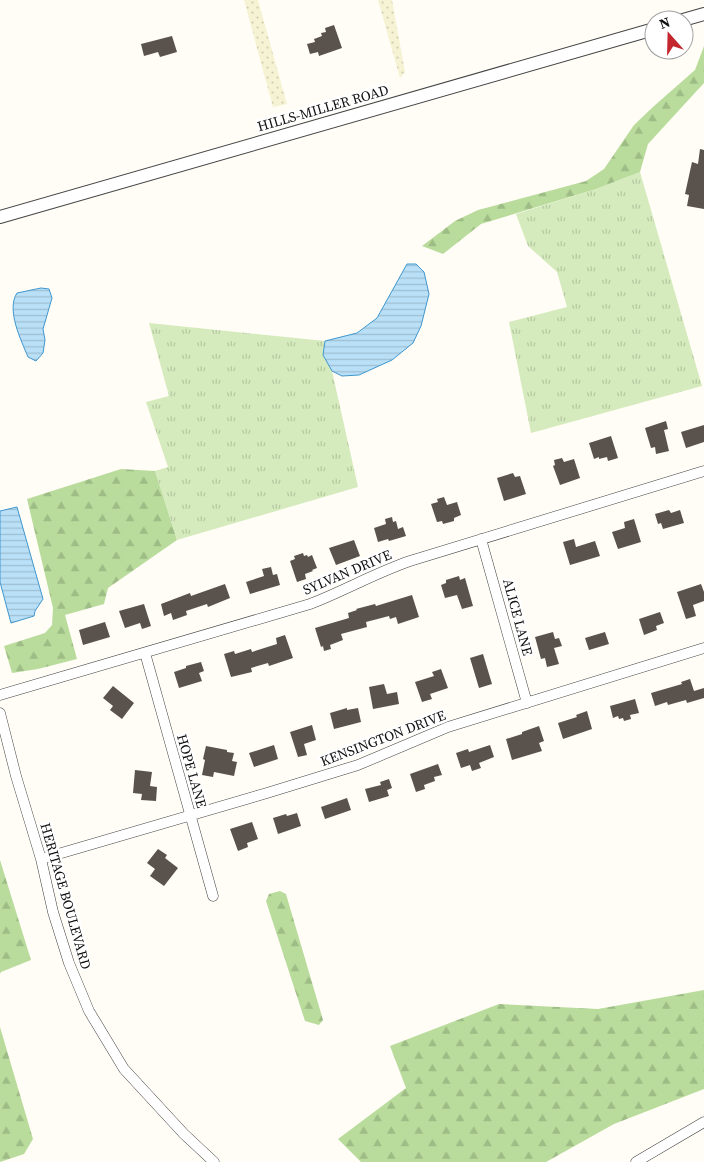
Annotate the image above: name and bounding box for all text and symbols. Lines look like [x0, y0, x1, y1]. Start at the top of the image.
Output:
north arrow [644, 10, 694, 60]
text: N [656, 12, 673, 34]
street label: HILLS-MILLER ROAD [255, 80, 391, 136]
street label: SYLVAN DRIVE [300, 544, 394, 600]
street label: ALICE LANE [498, 576, 538, 658]
street label: KENSINGTON DRIVE [317, 705, 449, 771]
street label: HOPE LANE [172, 732, 212, 810]
street label: HERITAGE BOULEVARD [35, 820, 97, 972]

